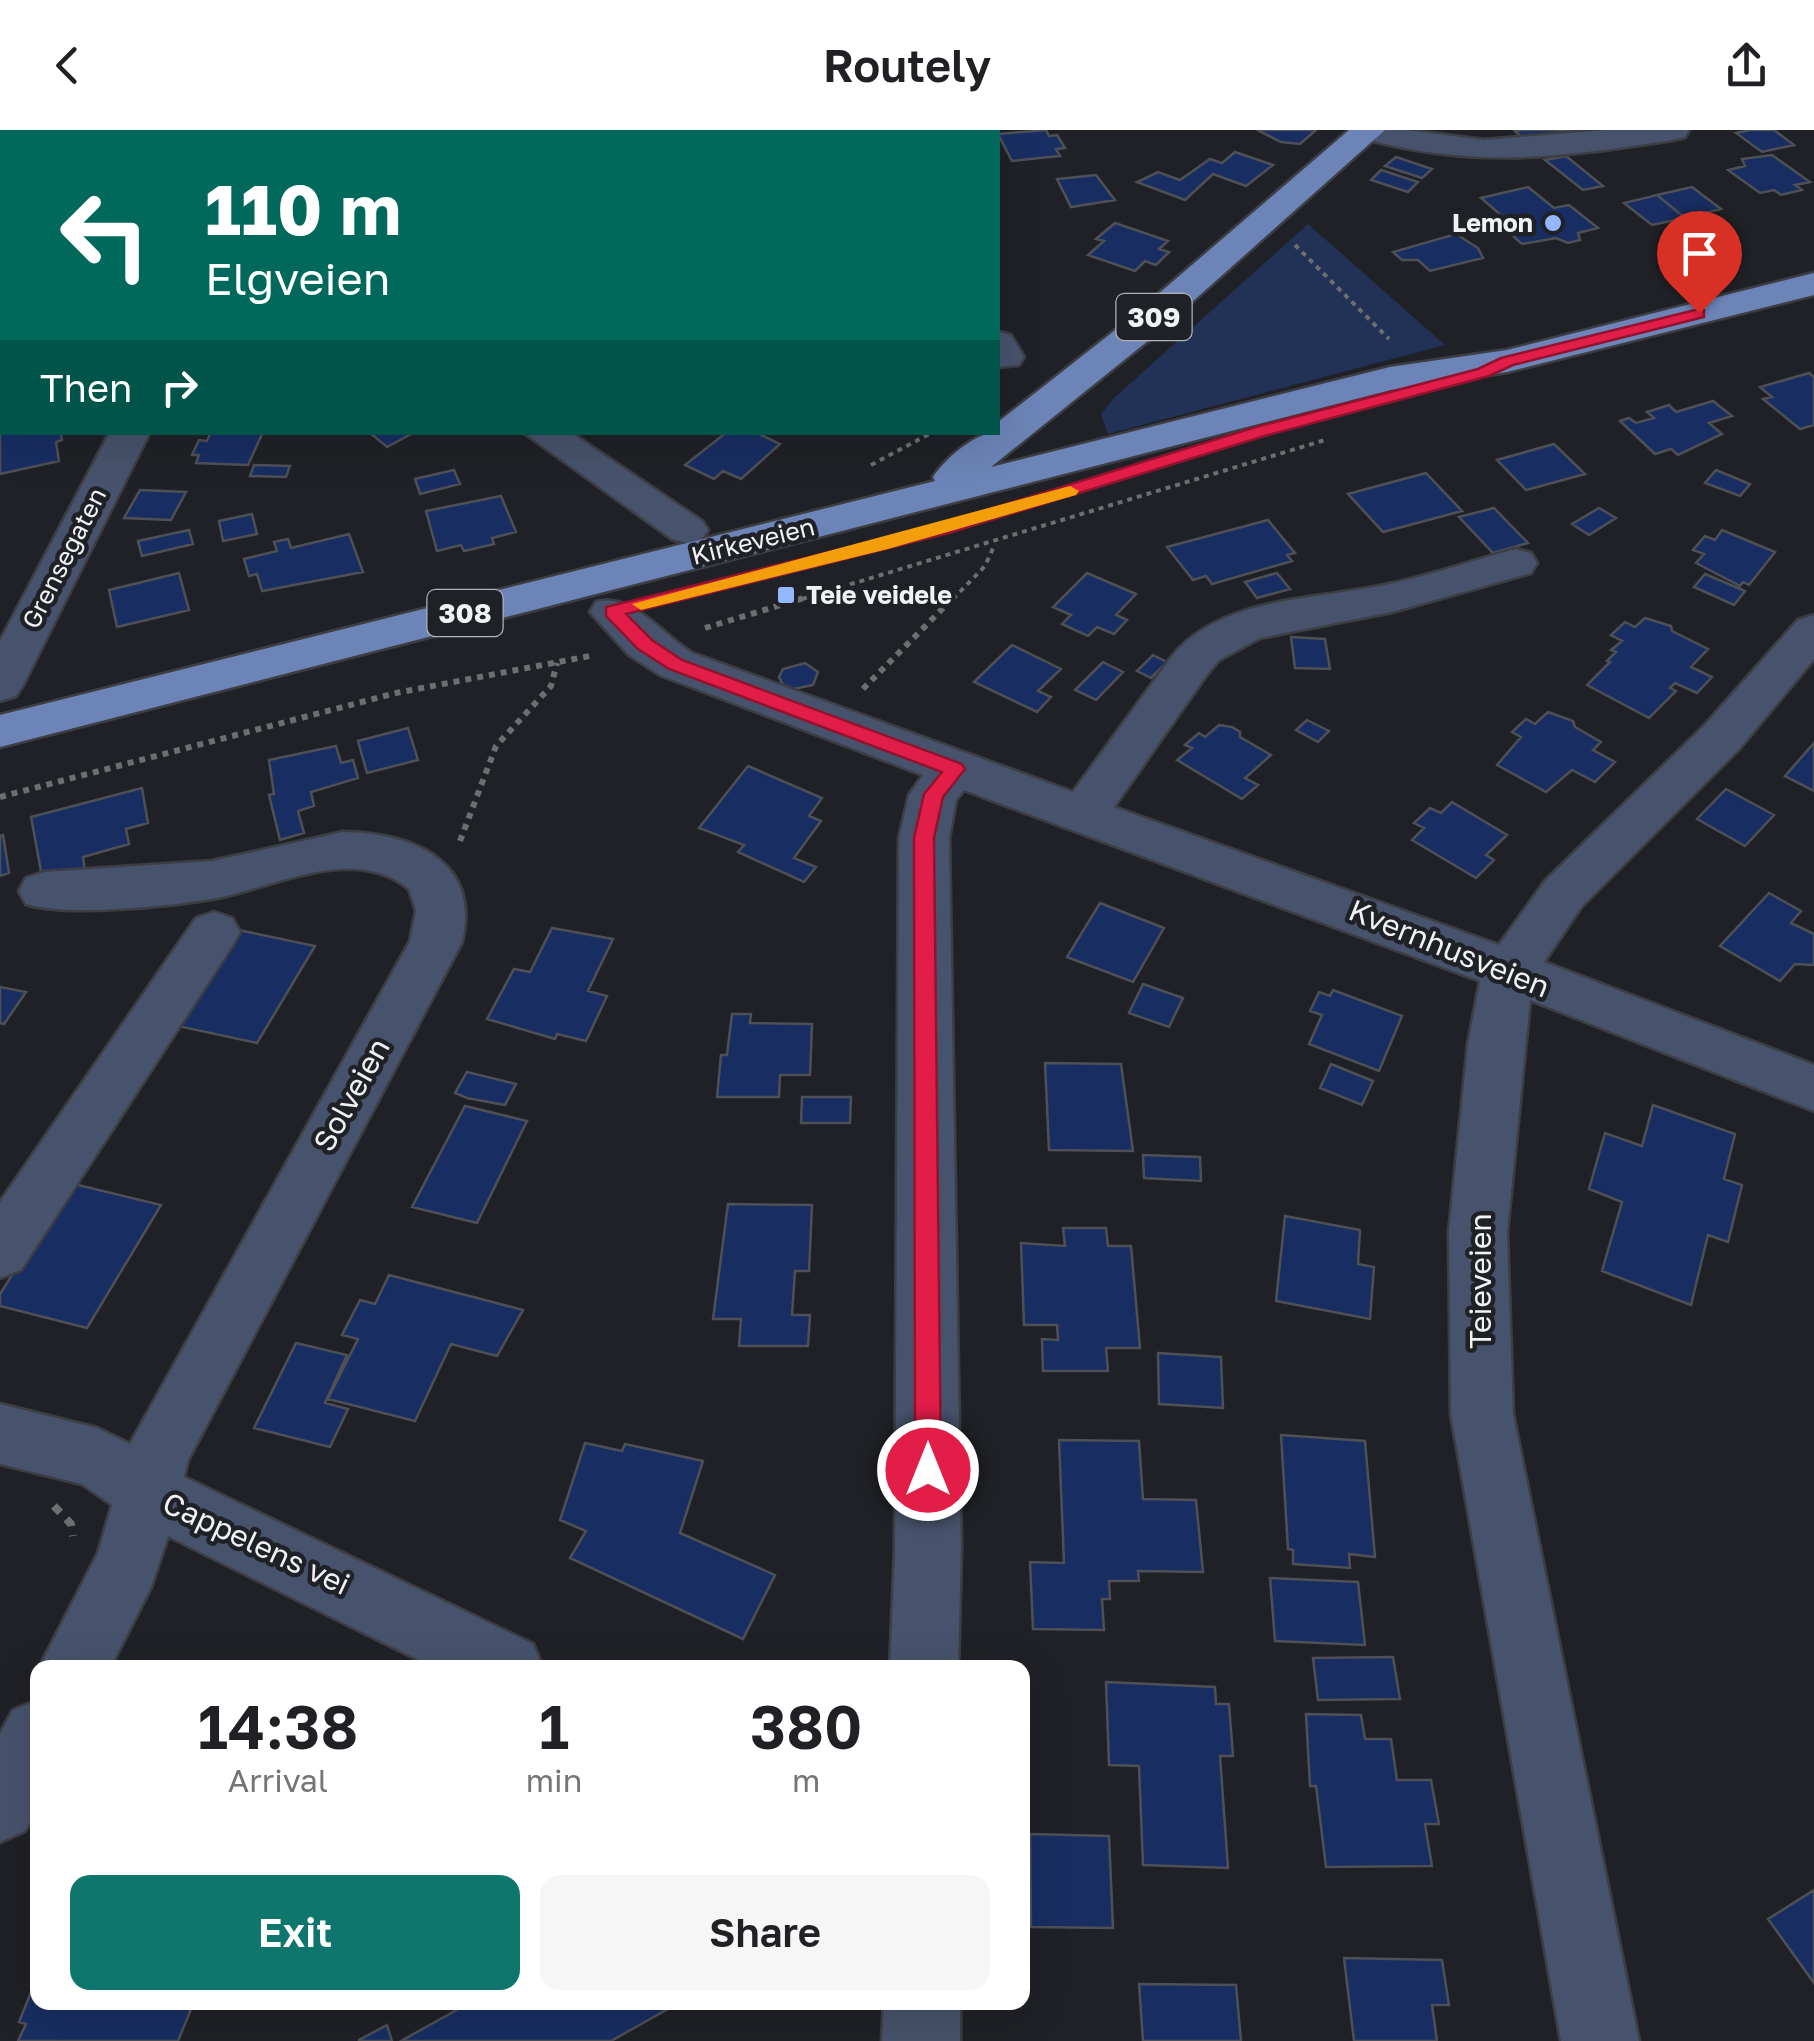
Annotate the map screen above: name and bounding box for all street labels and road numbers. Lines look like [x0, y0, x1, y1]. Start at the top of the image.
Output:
road number: 309 [1116, 294, 1192, 340]
street label: Grensegaten [15, 482, 112, 633]
street label: Kirkeveien [688, 510, 818, 571]
road number: 308 [428, 590, 502, 636]
street label: Kvernhusveien [1344, 891, 1555, 1005]
street label: Solveien [305, 1032, 397, 1157]
street label: Teieveien [1462, 1213, 1498, 1349]
street label: Cappelens vei [157, 1484, 355, 1602]

